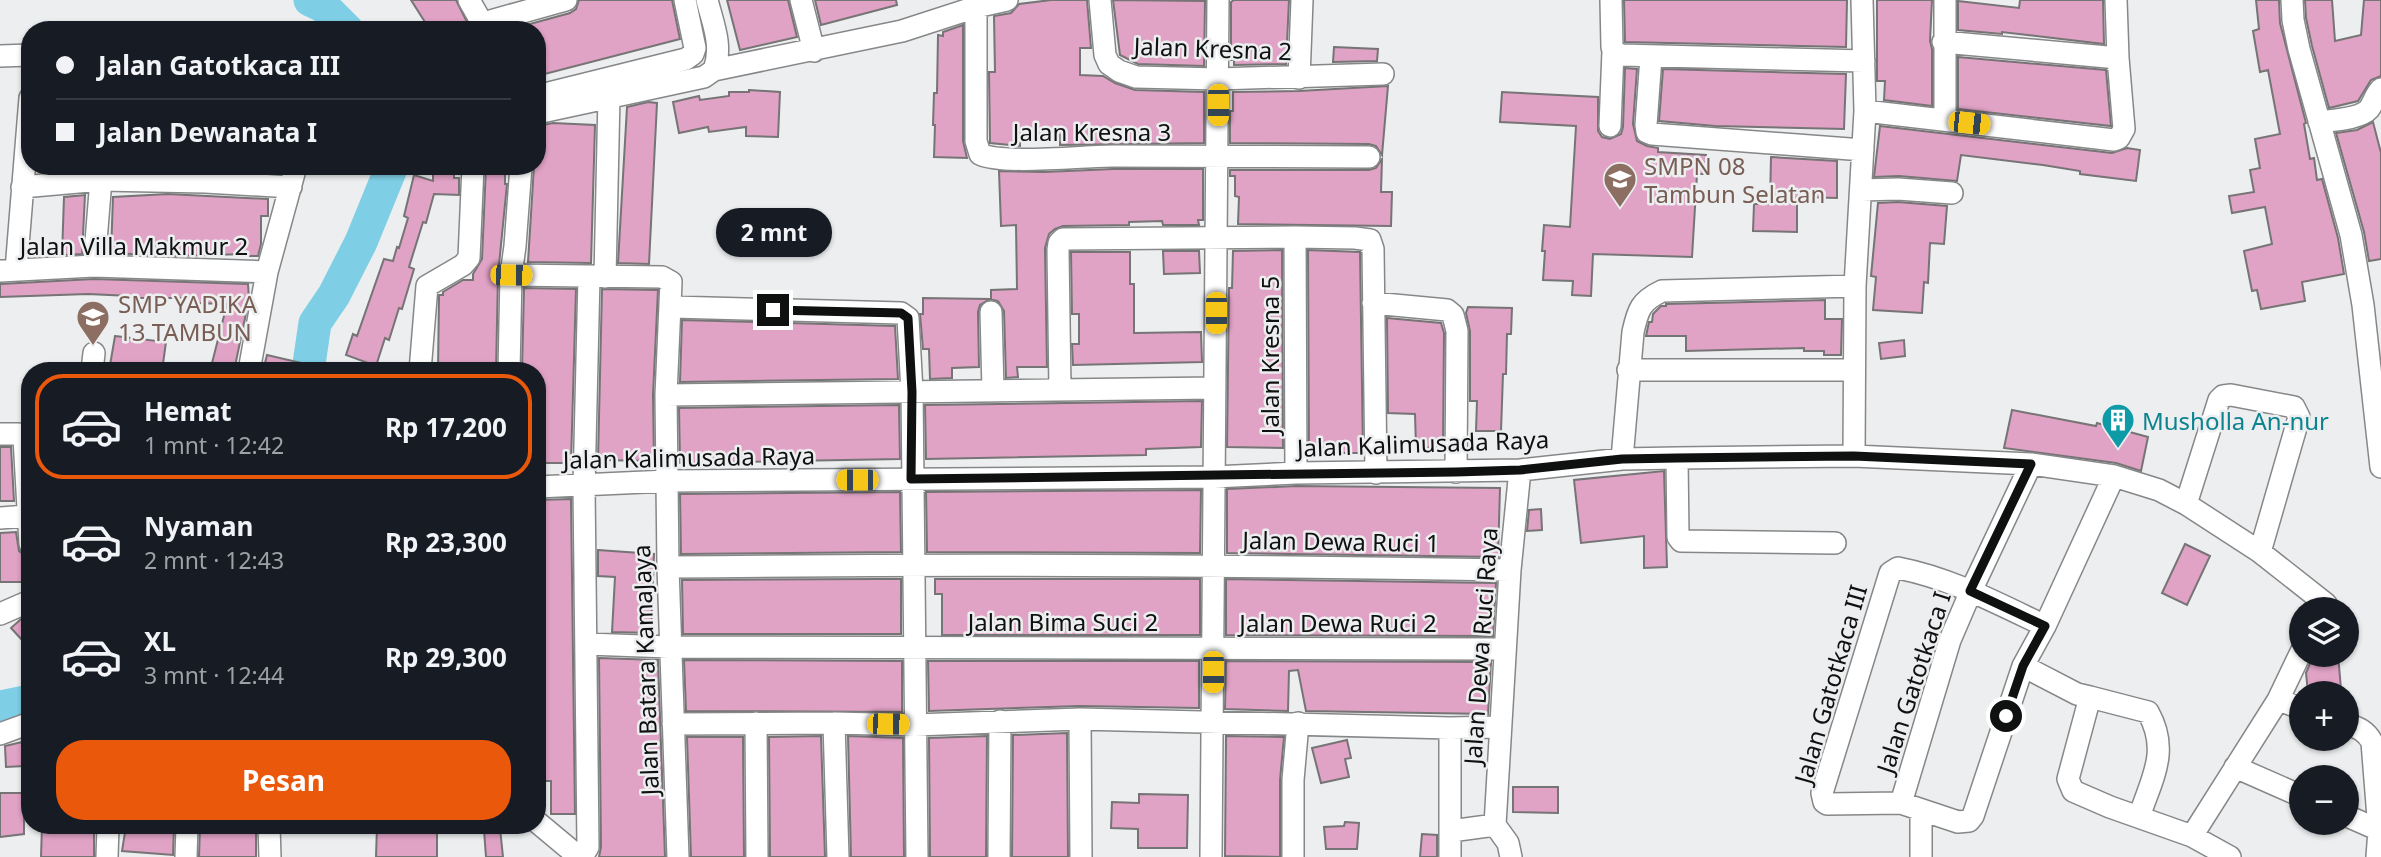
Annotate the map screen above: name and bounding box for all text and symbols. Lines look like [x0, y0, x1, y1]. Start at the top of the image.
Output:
street label: Jalan Kresna 2 [1131, 29, 1293, 67]
text: Jalan Gatotkaca III [98, 47, 340, 83]
car [1208, 84, 1229, 126]
car [1948, 110, 1991, 136]
text: Jalan Dewanata I [98, 114, 317, 150]
street label: Jalan Kresna 3 [1011, 115, 1171, 148]
place label: SMPN 08 Tambun Selatan [1644, 149, 1825, 210]
school or university icon: SMPN 08 Tambun Selatan [1601, 160, 1639, 209]
callout: 2 mnt [715, 208, 831, 258]
text: 2 mnt [741, 216, 807, 248]
street label: Jalan Villa Makmur 2 [18, 229, 248, 262]
car [490, 264, 533, 286]
street label: Jalan Kresna 5 [1253, 276, 1286, 436]
place label: SMP YADIKA 13 TAMBUN [118, 287, 258, 348]
car [1206, 292, 1227, 334]
route end [757, 294, 789, 326]
school or university icon: SMP YADIKA 13 TAMBUN [74, 298, 112, 347]
text: Hemat [144, 393, 232, 429]
icon: car [60, 395, 123, 458]
building icon: Musholla An-nur [2099, 401, 2137, 450]
place label: Musholla An-nur [2142, 404, 2329, 437]
text: Rp 17,200 [385, 409, 507, 445]
street label: Jalan Kalimusada Raya [1294, 422, 1550, 464]
text: 1 mnt · 12:42 [144, 429, 284, 461]
street label: Jalan Kalimusada Raya [561, 438, 815, 476]
car [837, 470, 879, 491]
text: Nyaman [144, 508, 253, 544]
icon: car [60, 510, 123, 573]
street label: Jalan Dewa Ruci 1 [1240, 523, 1440, 559]
text: Rp 23,300 [385, 524, 507, 560]
street label: Jalan Dewa Ruci Raya [1455, 526, 1505, 768]
text: 2 mnt · 12:43 [144, 544, 284, 576]
street label: Jalan Batara KamaJaya [624, 544, 666, 798]
street label: Jalan Gatotkaca III [1785, 581, 1874, 789]
street label: Jalan Gatotkaca I [1867, 587, 1958, 779]
map controls [2289, 597, 2359, 835]
button: layers [2289, 597, 2359, 667]
street label: Jalan Bima Suci 2 [966, 605, 1158, 638]
street label: Jalan Dewa Ruci 2 [1237, 606, 1437, 639]
text: XL [144, 623, 176, 659]
icon: car [60, 625, 123, 688]
text: Rp 29,300 [385, 639, 507, 675]
car [1203, 651, 1224, 693]
text: 3 mnt · 12:44 [144, 659, 284, 691]
button: + [2289, 681, 2359, 751]
route start [1990, 700, 2022, 732]
car [867, 713, 910, 735]
button: Pesan [56, 740, 511, 820]
button: − [2289, 765, 2359, 835]

